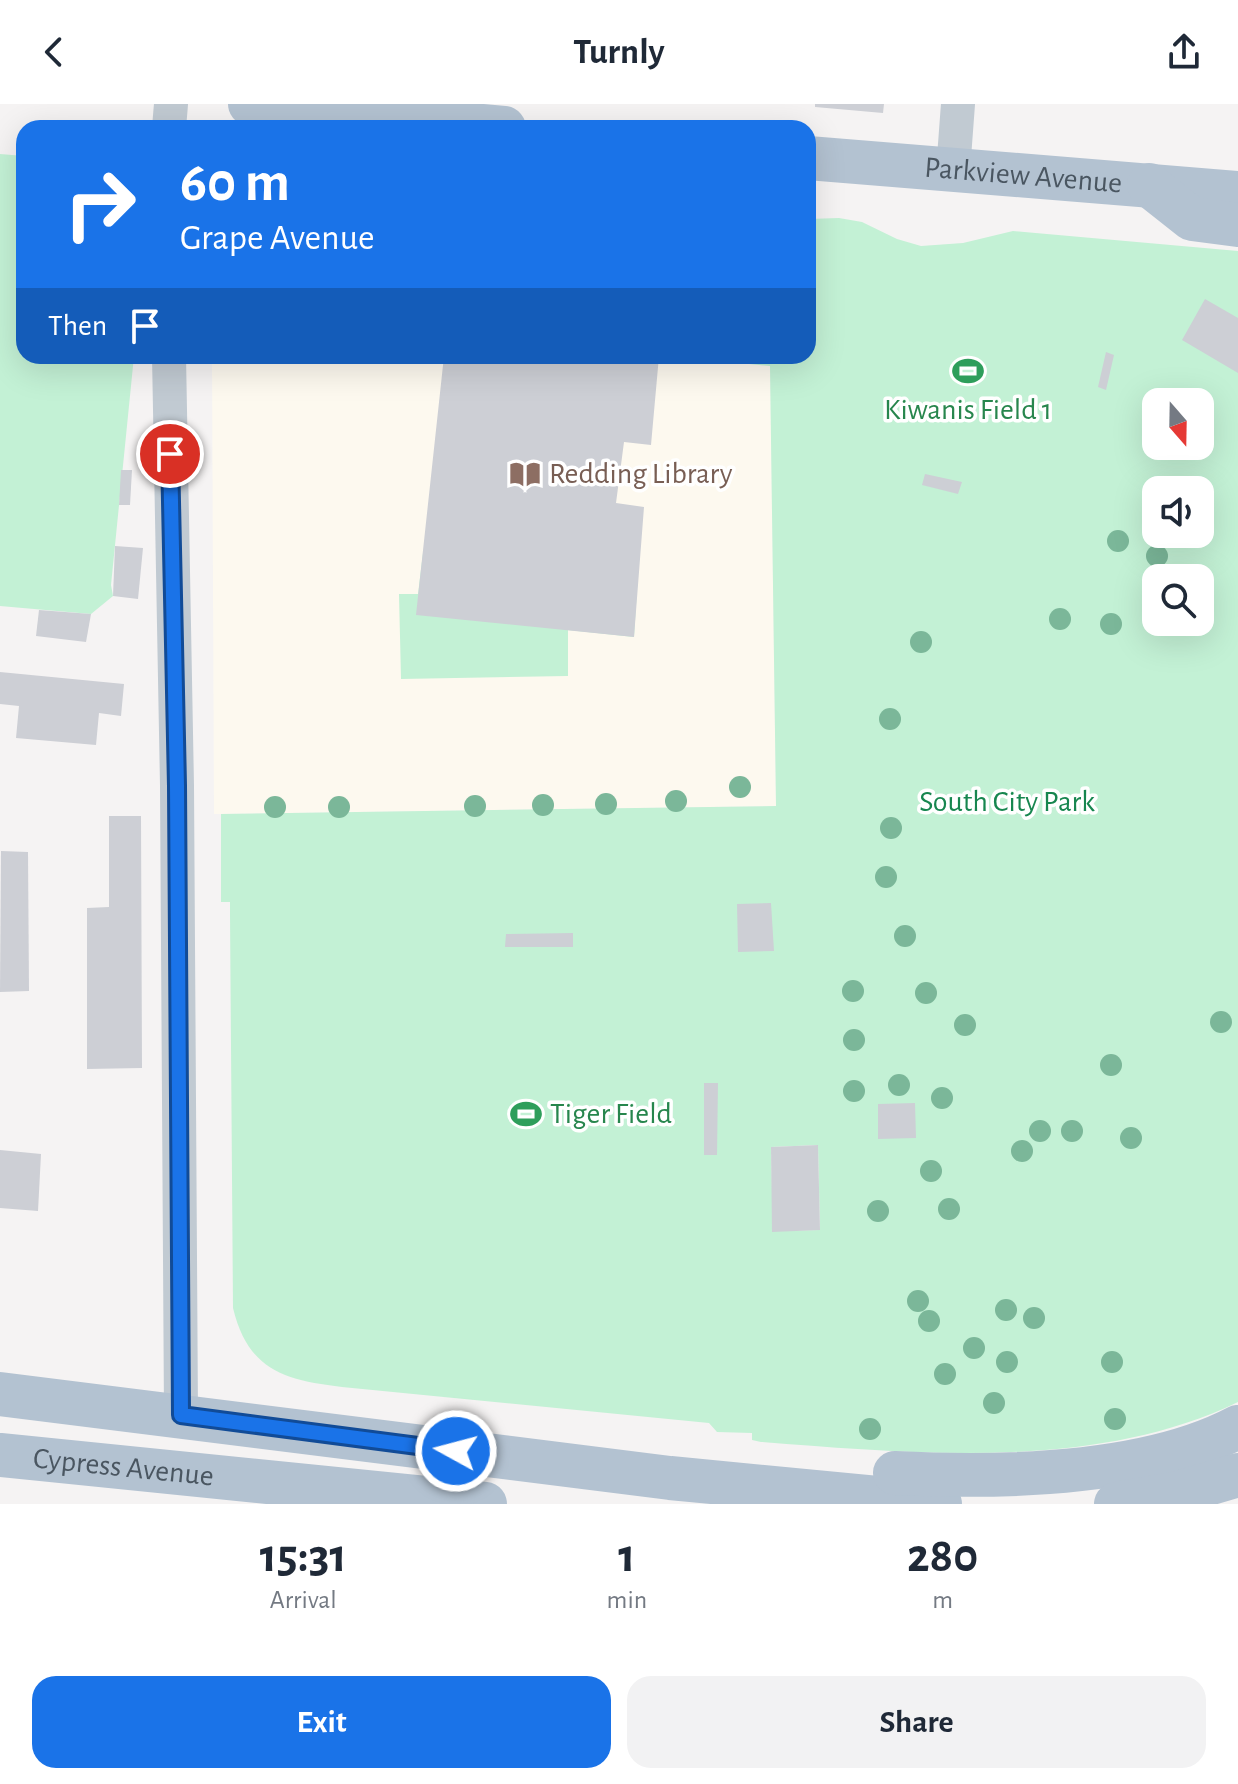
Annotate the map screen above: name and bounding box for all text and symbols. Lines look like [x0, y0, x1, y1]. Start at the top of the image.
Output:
icon: back [32, 30, 76, 74]
icon: share [1162, 30, 1206, 74]
text: Turnly [573, 34, 665, 70]
icon: right [48, 152, 152, 256]
street label: Parkview Avenue [923, 153, 1123, 199]
text: 60 m [180, 155, 290, 211]
text: Grape Avenue [180, 220, 375, 256]
icon: arrive [123, 304, 167, 348]
text: Then [48, 311, 107, 341]
sports icon: Kiwanis Field 1 [951, 354, 985, 388]
north arrow [1142, 388, 1214, 460]
map controls [1142, 388, 1214, 636]
place label: Kiwanis Field 1 [884, 395, 1052, 425]
pin [136, 420, 204, 488]
icon: arrive [148, 432, 192, 476]
library icon: Redding Library [508, 457, 542, 491]
place label: Redding Library [549, 459, 733, 489]
button: sound [1142, 476, 1214, 548]
button: search [1142, 564, 1214, 636]
park label: South City Park [919, 787, 1095, 817]
sports icon: Tiger Field [509, 1097, 543, 1131]
place label: Tiger Field [550, 1099, 672, 1129]
position arrow [414, 1409, 498, 1493]
street label: Cypress Avenue [32, 1443, 215, 1492]
text: 15:31 [260, 1533, 347, 1581]
text: 1 [618, 1533, 635, 1581]
text: 280 [907, 1533, 978, 1581]
text: Arrival [270, 1587, 337, 1613]
text: min [607, 1587, 647, 1613]
text: m [932, 1587, 953, 1613]
button: Exit [32, 1676, 611, 1768]
button: Share [627, 1676, 1206, 1768]

